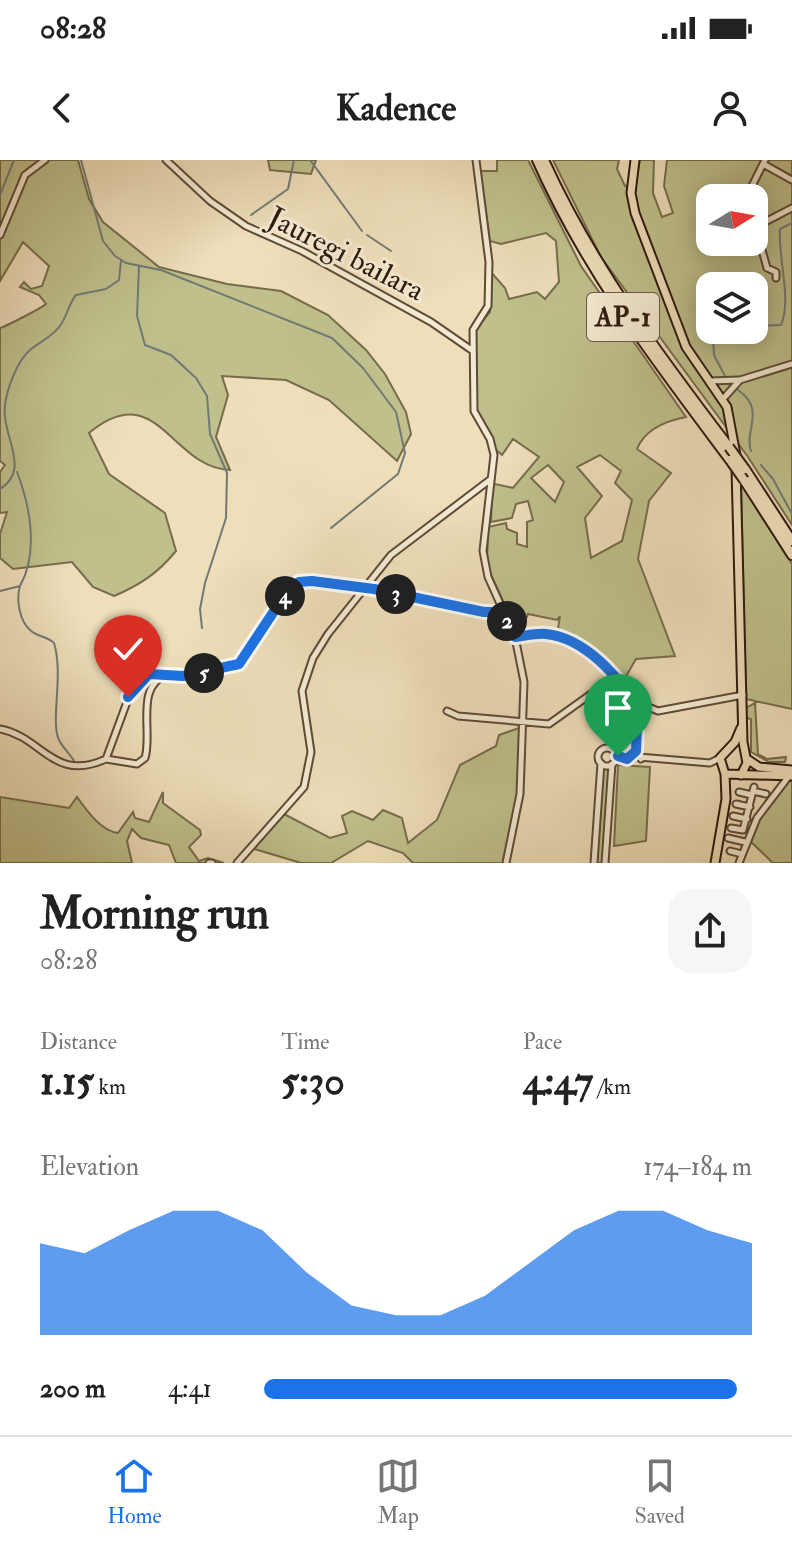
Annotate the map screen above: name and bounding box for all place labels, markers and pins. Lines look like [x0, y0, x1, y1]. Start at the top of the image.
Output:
pin: 3 [376, 574, 416, 614]
pin: 4 [265, 576, 305, 616]
pin: 2 [487, 601, 527, 641]
pin [94, 615, 162, 697]
pin: 5 [184, 653, 224, 693]
pin [584, 674, 652, 756]

